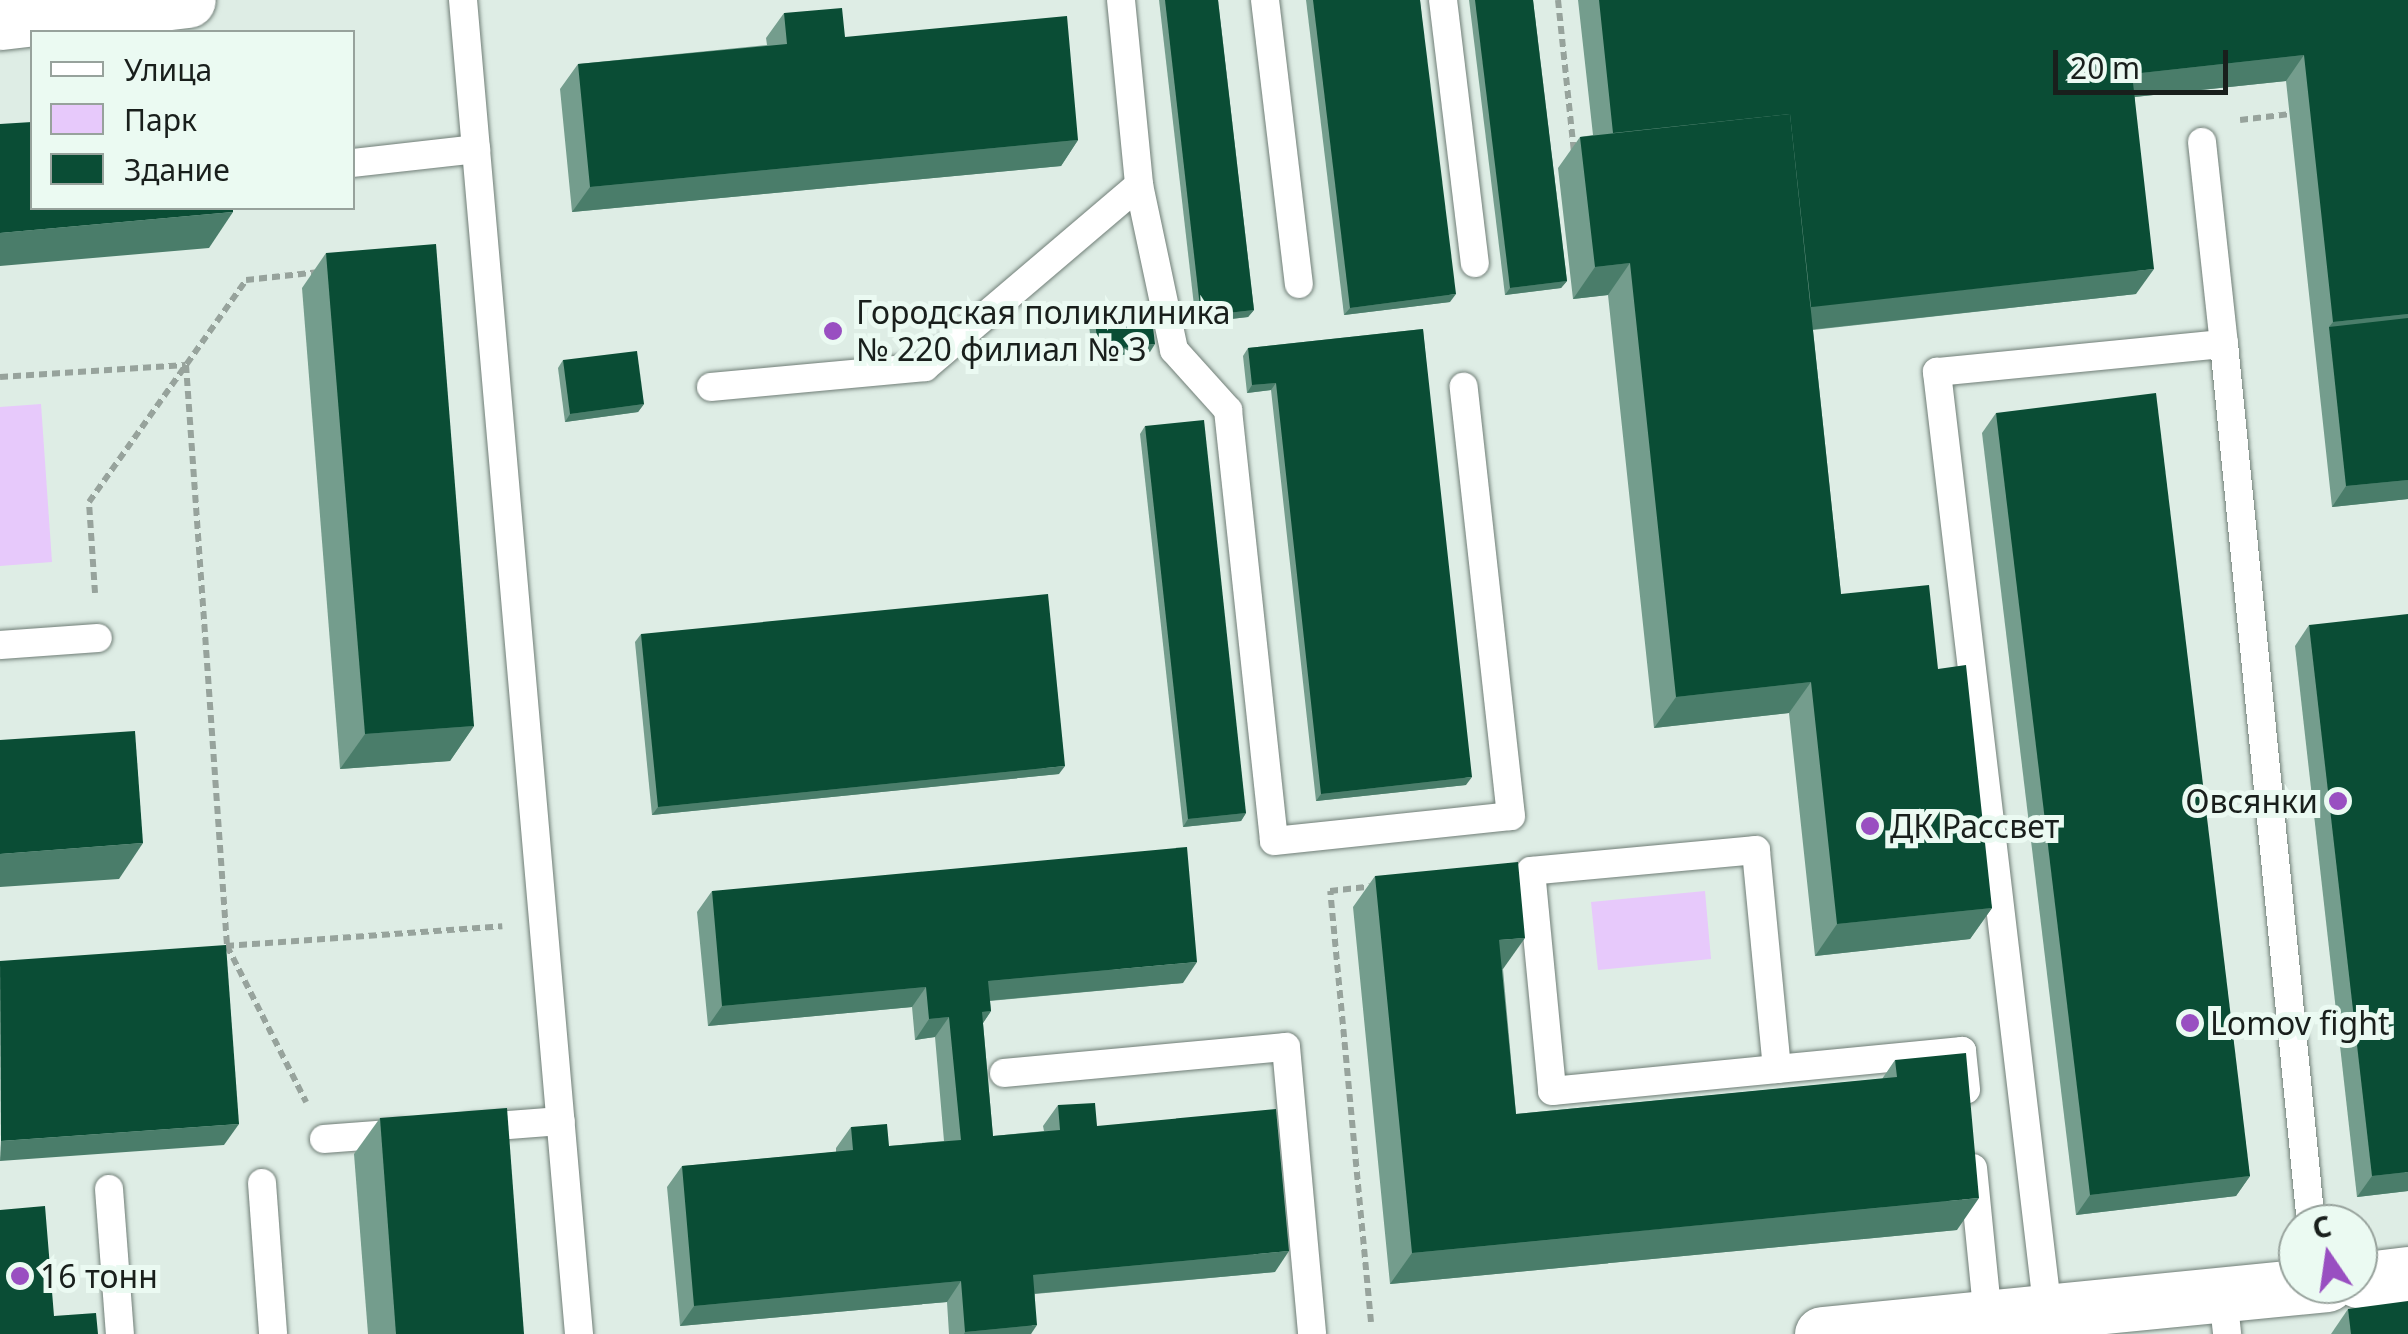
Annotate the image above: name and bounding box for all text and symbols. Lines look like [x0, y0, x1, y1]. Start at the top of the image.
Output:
legend [30, 30, 355, 210]
scale bar [2058, 30, 2233, 92]
text: 20 m [2070, 47, 2140, 88]
text: Улица [124, 49, 212, 90]
text: Парк [124, 99, 197, 140]
text: Здание [124, 149, 230, 190]
place label: Городская поликлиника № 220 филиал № 3 [856, 294, 1231, 369]
marker: Городская поликлиника № 220 филиал № 3 [820, 318, 846, 344]
place label: Овсянки [2185, 782, 2318, 820]
marker: Овсянки [2327, 790, 2349, 812]
place label: ДК Рассвет [1890, 807, 2059, 845]
marker: ДК Рассвет [1859, 815, 1881, 837]
place label: Lomov fight [2210, 1004, 2390, 1042]
marker: Lomov fight [2179, 1012, 2201, 1034]
north arrow [2278, 1204, 2378, 1304]
text: С [2309, 1206, 2335, 1247]
place label: 16 тонн [40, 1257, 158, 1295]
marker: 16 тонн [9, 1265, 31, 1287]

